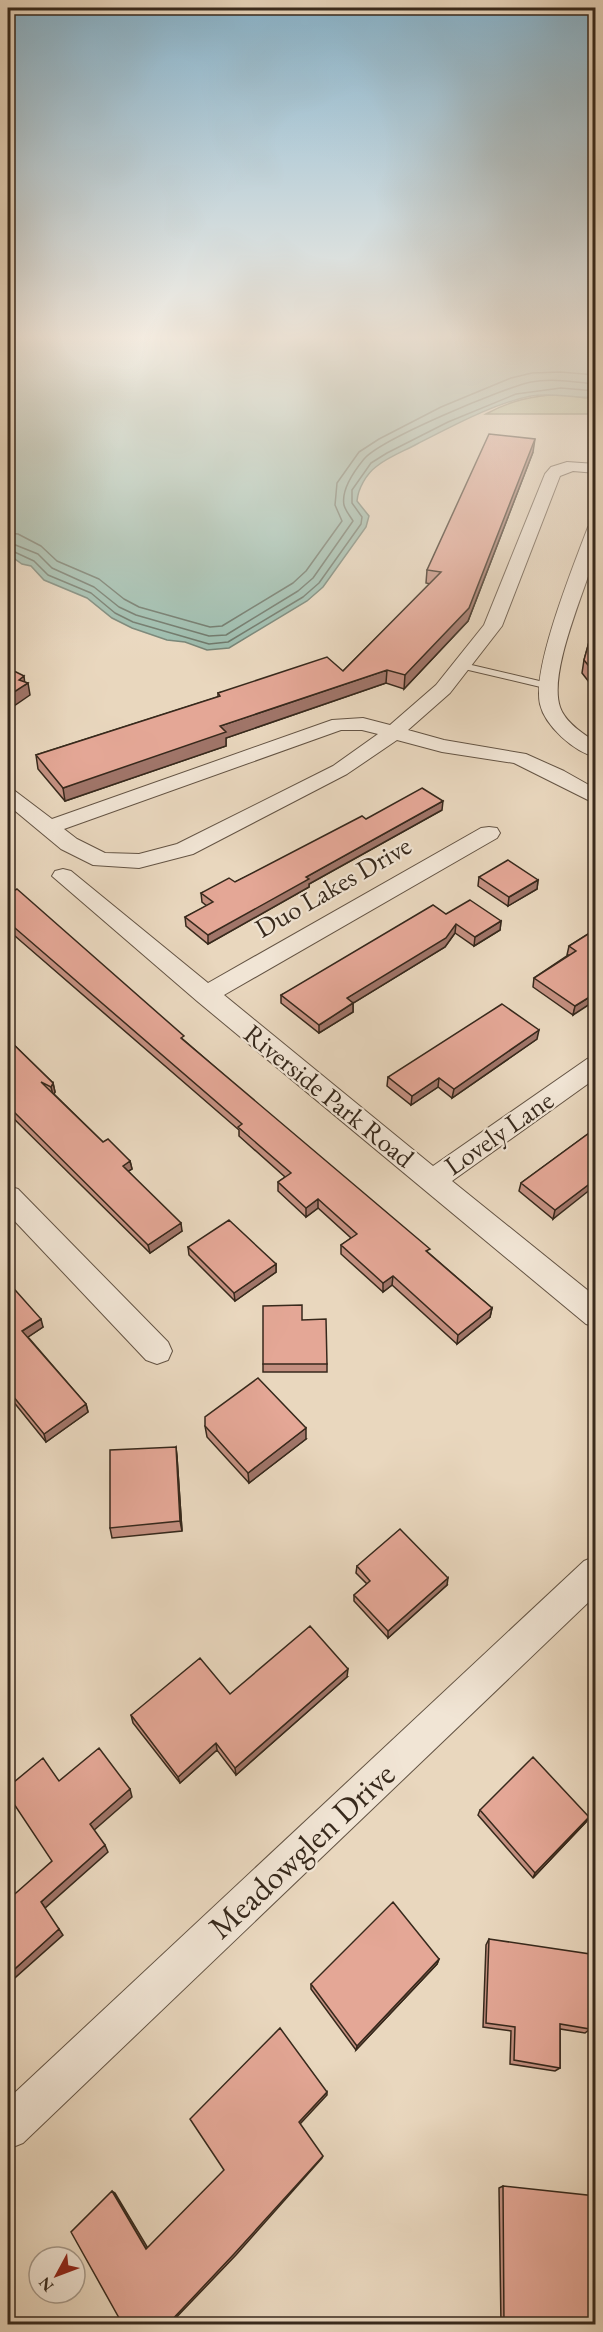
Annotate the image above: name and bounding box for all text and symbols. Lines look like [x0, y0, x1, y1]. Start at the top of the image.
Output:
street label: Duo Lakes Drive [248, 828, 417, 945]
street label: Riverside Park Road [237, 1016, 422, 1175]
street label: Lovely Lane [437, 1082, 560, 1183]
street label: Meadowglen Drive [199, 1753, 404, 1948]
north arrow [27, 2245, 87, 2305]
text: N [34, 2273, 58, 2296]

